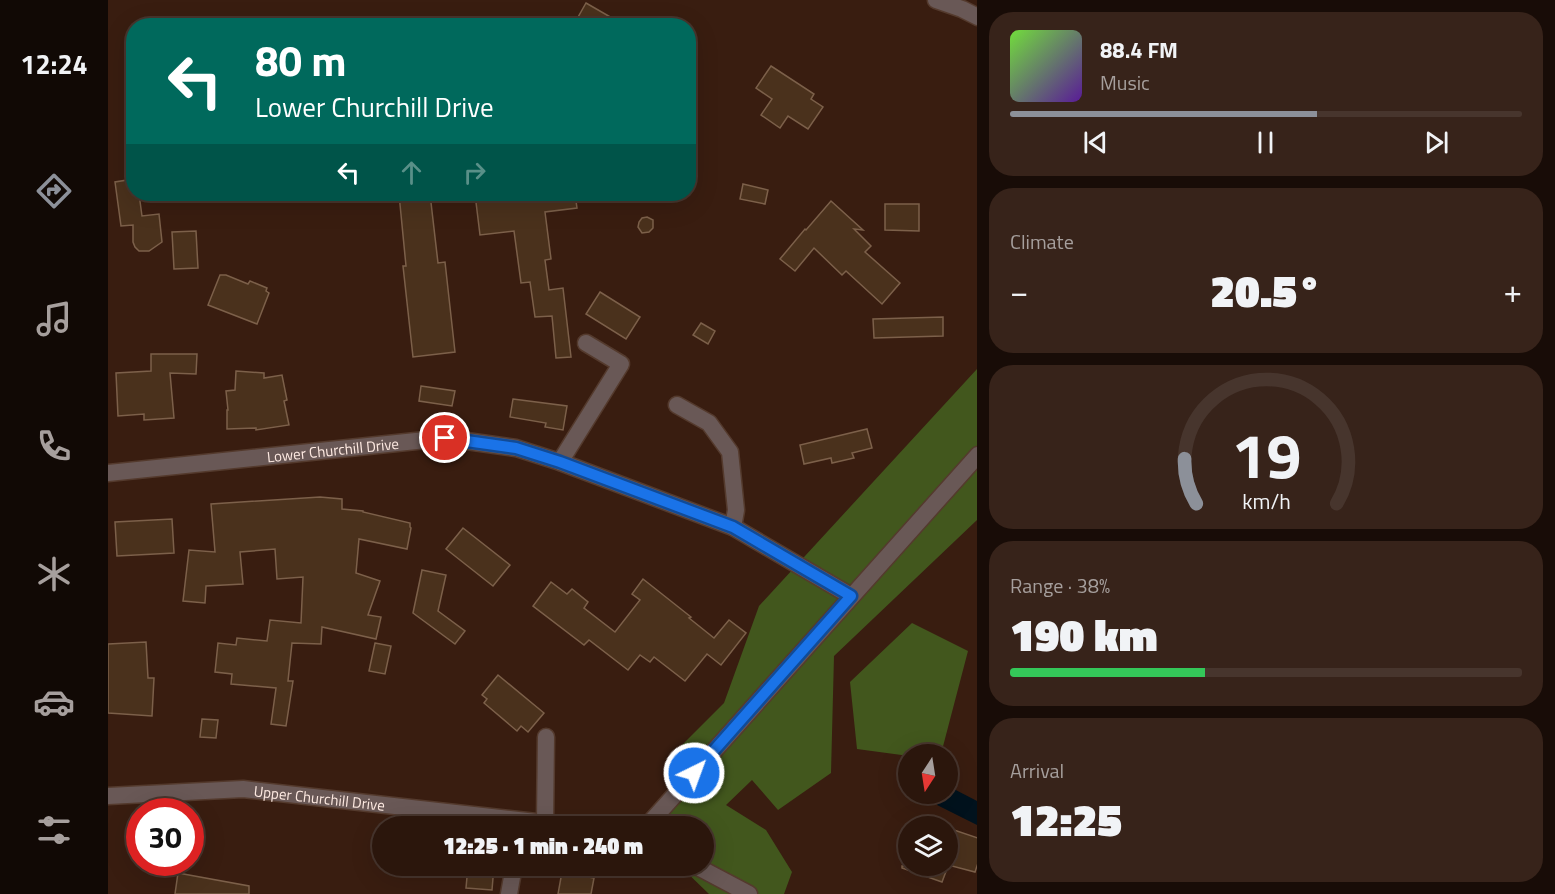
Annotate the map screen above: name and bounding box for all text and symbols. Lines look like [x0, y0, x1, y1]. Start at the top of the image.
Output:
text: 80 m [255, 28, 347, 92]
text: 88.4 FM [1100, 33, 1178, 67]
icon: left [156, 42, 234, 120]
text: 12:24 [20, 43, 88, 84]
text: Music [1100, 67, 1150, 98]
text: Lower Churchill Drive [255, 86, 494, 127]
icon: previous [1079, 126, 1112, 159]
icon: pause [1249, 126, 1282, 159]
icon: next [1420, 126, 1453, 159]
icon: left [332, 156, 365, 189]
icon: ahead [395, 156, 428, 189]
icon: right [458, 156, 491, 189]
icon: directions [33, 170, 75, 212]
text: Climate [1010, 226, 1074, 257]
text: 20.5° [1210, 256, 1322, 324]
text: − [1010, 266, 1028, 316]
text: + [1504, 266, 1522, 316]
icon: music [33, 298, 75, 340]
text: 19 [1231, 407, 1301, 502]
pin [419, 412, 470, 463]
icon: arrive [428, 421, 461, 454]
icon: phone [33, 425, 75, 467]
street label: Lower Churchill Drive [266, 431, 400, 468]
text: km/h [1242, 485, 1290, 517]
icon: climate [33, 553, 75, 595]
text: Range · 38% [1010, 570, 1110, 601]
text: 190 km [1010, 600, 1158, 668]
icon: car [33, 681, 75, 723]
position arrow [662, 741, 726, 805]
north arrow [898, 744, 958, 804]
map controls [898, 744, 958, 876]
text: Arrival [1010, 755, 1064, 786]
street label: Upper Churchill Drive [253, 779, 386, 816]
text: 12:25 [1010, 785, 1122, 853]
speed limit sign: 30 [126, 798, 204, 876]
icon: filters [33, 809, 75, 851]
button: layers [898, 816, 958, 876]
text: 12:25 · 1 min · 240 m [443, 829, 643, 863]

